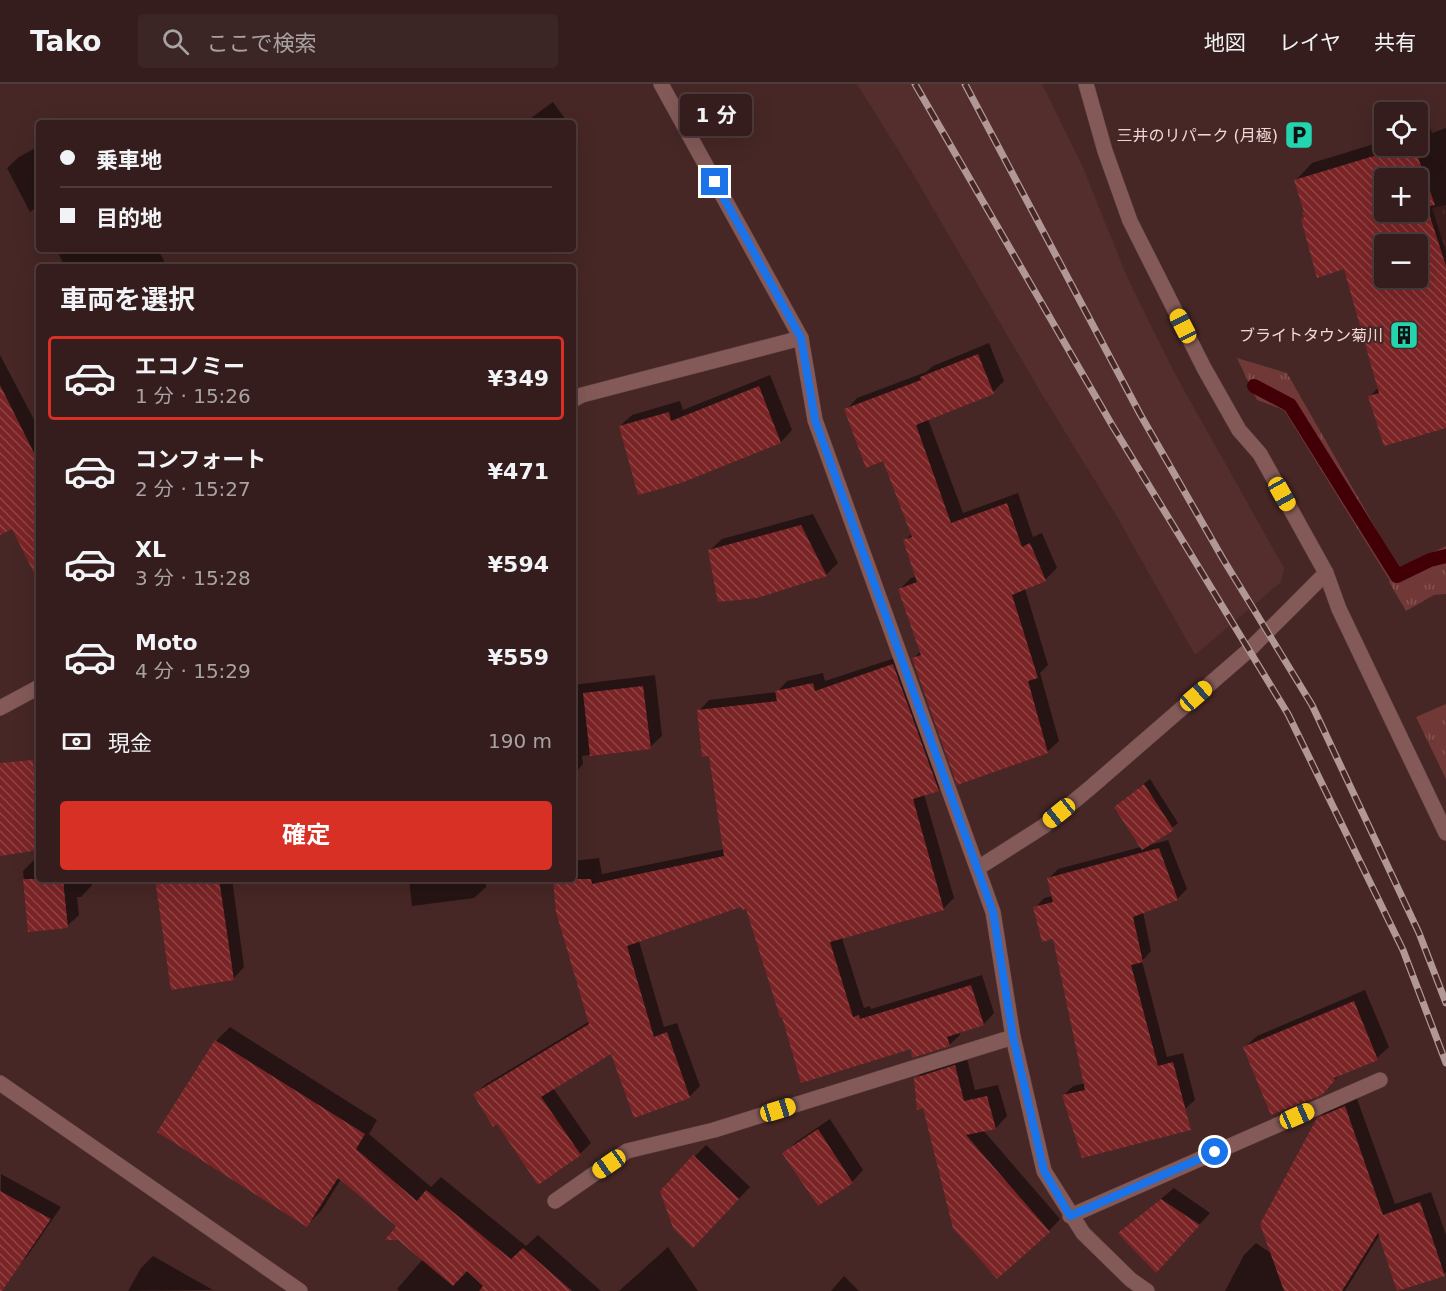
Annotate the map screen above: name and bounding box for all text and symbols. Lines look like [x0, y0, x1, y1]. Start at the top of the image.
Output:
search box [138, 14, 558, 68]
text: Tako [30, 25, 102, 58]
icon: search [159, 25, 192, 58]
text: ここで検索 [207, 31, 317, 56]
text: 地図 [1204, 31, 1246, 55]
text: レイヤ [1279, 31, 1341, 55]
text: 共有 [1374, 31, 1416, 55]
callout: 1 分 [679, 95, 751, 137]
map controls [1374, 102, 1428, 288]
button: locate [1374, 102, 1428, 156]
text: 1 分 [696, 103, 736, 127]
parking icon: 三井のリパーク (月極) [1283, 119, 1315, 151]
place label: 三井のリパーク (月極) [1116, 126, 1278, 145]
text: 乗車地 [96, 148, 162, 173]
route end [701, 168, 728, 195]
button: + [1374, 168, 1428, 222]
text: 目的地 [96, 206, 162, 231]
button: − [1374, 234, 1428, 288]
text: 車両を選択 [60, 284, 195, 315]
car [1167, 306, 1199, 346]
building icon: ブライトタウン菊川 [1388, 319, 1420, 351]
place label: ブライトタウン菊川 [1239, 326, 1383, 345]
icon: car [63, 351, 117, 405]
text: エコノミー [135, 354, 245, 379]
text: ¥349 [488, 366, 549, 391]
text: 1 分 · 15:26 [135, 384, 251, 408]
icon: car [63, 444, 117, 498]
text: コンフォート [135, 447, 266, 472]
text: ¥471 [488, 459, 549, 484]
car [1265, 474, 1299, 514]
text: 2 分 · 15:27 [135, 477, 251, 501]
icon: car [63, 537, 117, 591]
text: XL [135, 537, 166, 562]
text: ¥594 [488, 552, 549, 577]
text: 3 分 · 15:28 [135, 566, 251, 590]
icon: car [63, 630, 117, 684]
text: Moto [135, 630, 198, 655]
text: ¥559 [488, 645, 549, 670]
text: 4 分 · 15:29 [135, 659, 251, 683]
car [1177, 677, 1215, 715]
icon: cash [60, 725, 93, 758]
text: 190 m [488, 729, 552, 753]
text: 現金 [108, 731, 152, 756]
car [1039, 795, 1079, 831]
button: 確定 [60, 801, 552, 870]
car [758, 1096, 798, 1124]
car [1277, 1100, 1317, 1132]
route start [1201, 1138, 1228, 1165]
car [589, 1146, 629, 1182]

